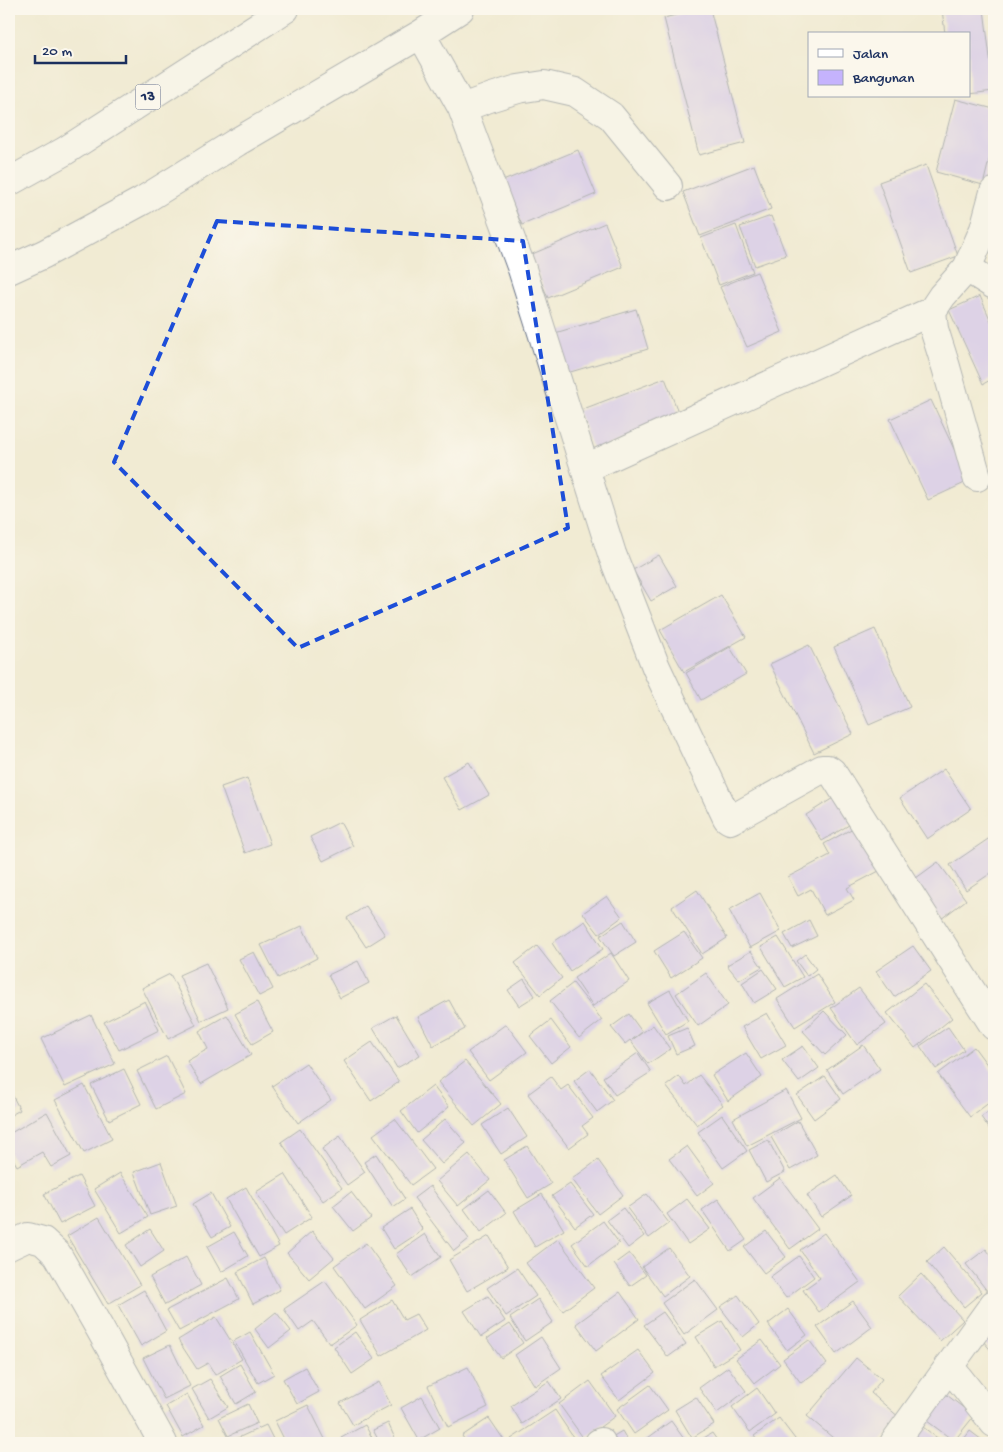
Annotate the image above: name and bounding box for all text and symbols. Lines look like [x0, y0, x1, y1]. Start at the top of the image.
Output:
scale bar [35, 32, 126, 64]
legend [808, 32, 970, 98]
text: 20 m [42, 43, 72, 61]
text: Jalan [853, 46, 888, 64]
text: Bangunan [852, 70, 914, 88]
road number: 13 [136, 84, 160, 110]

